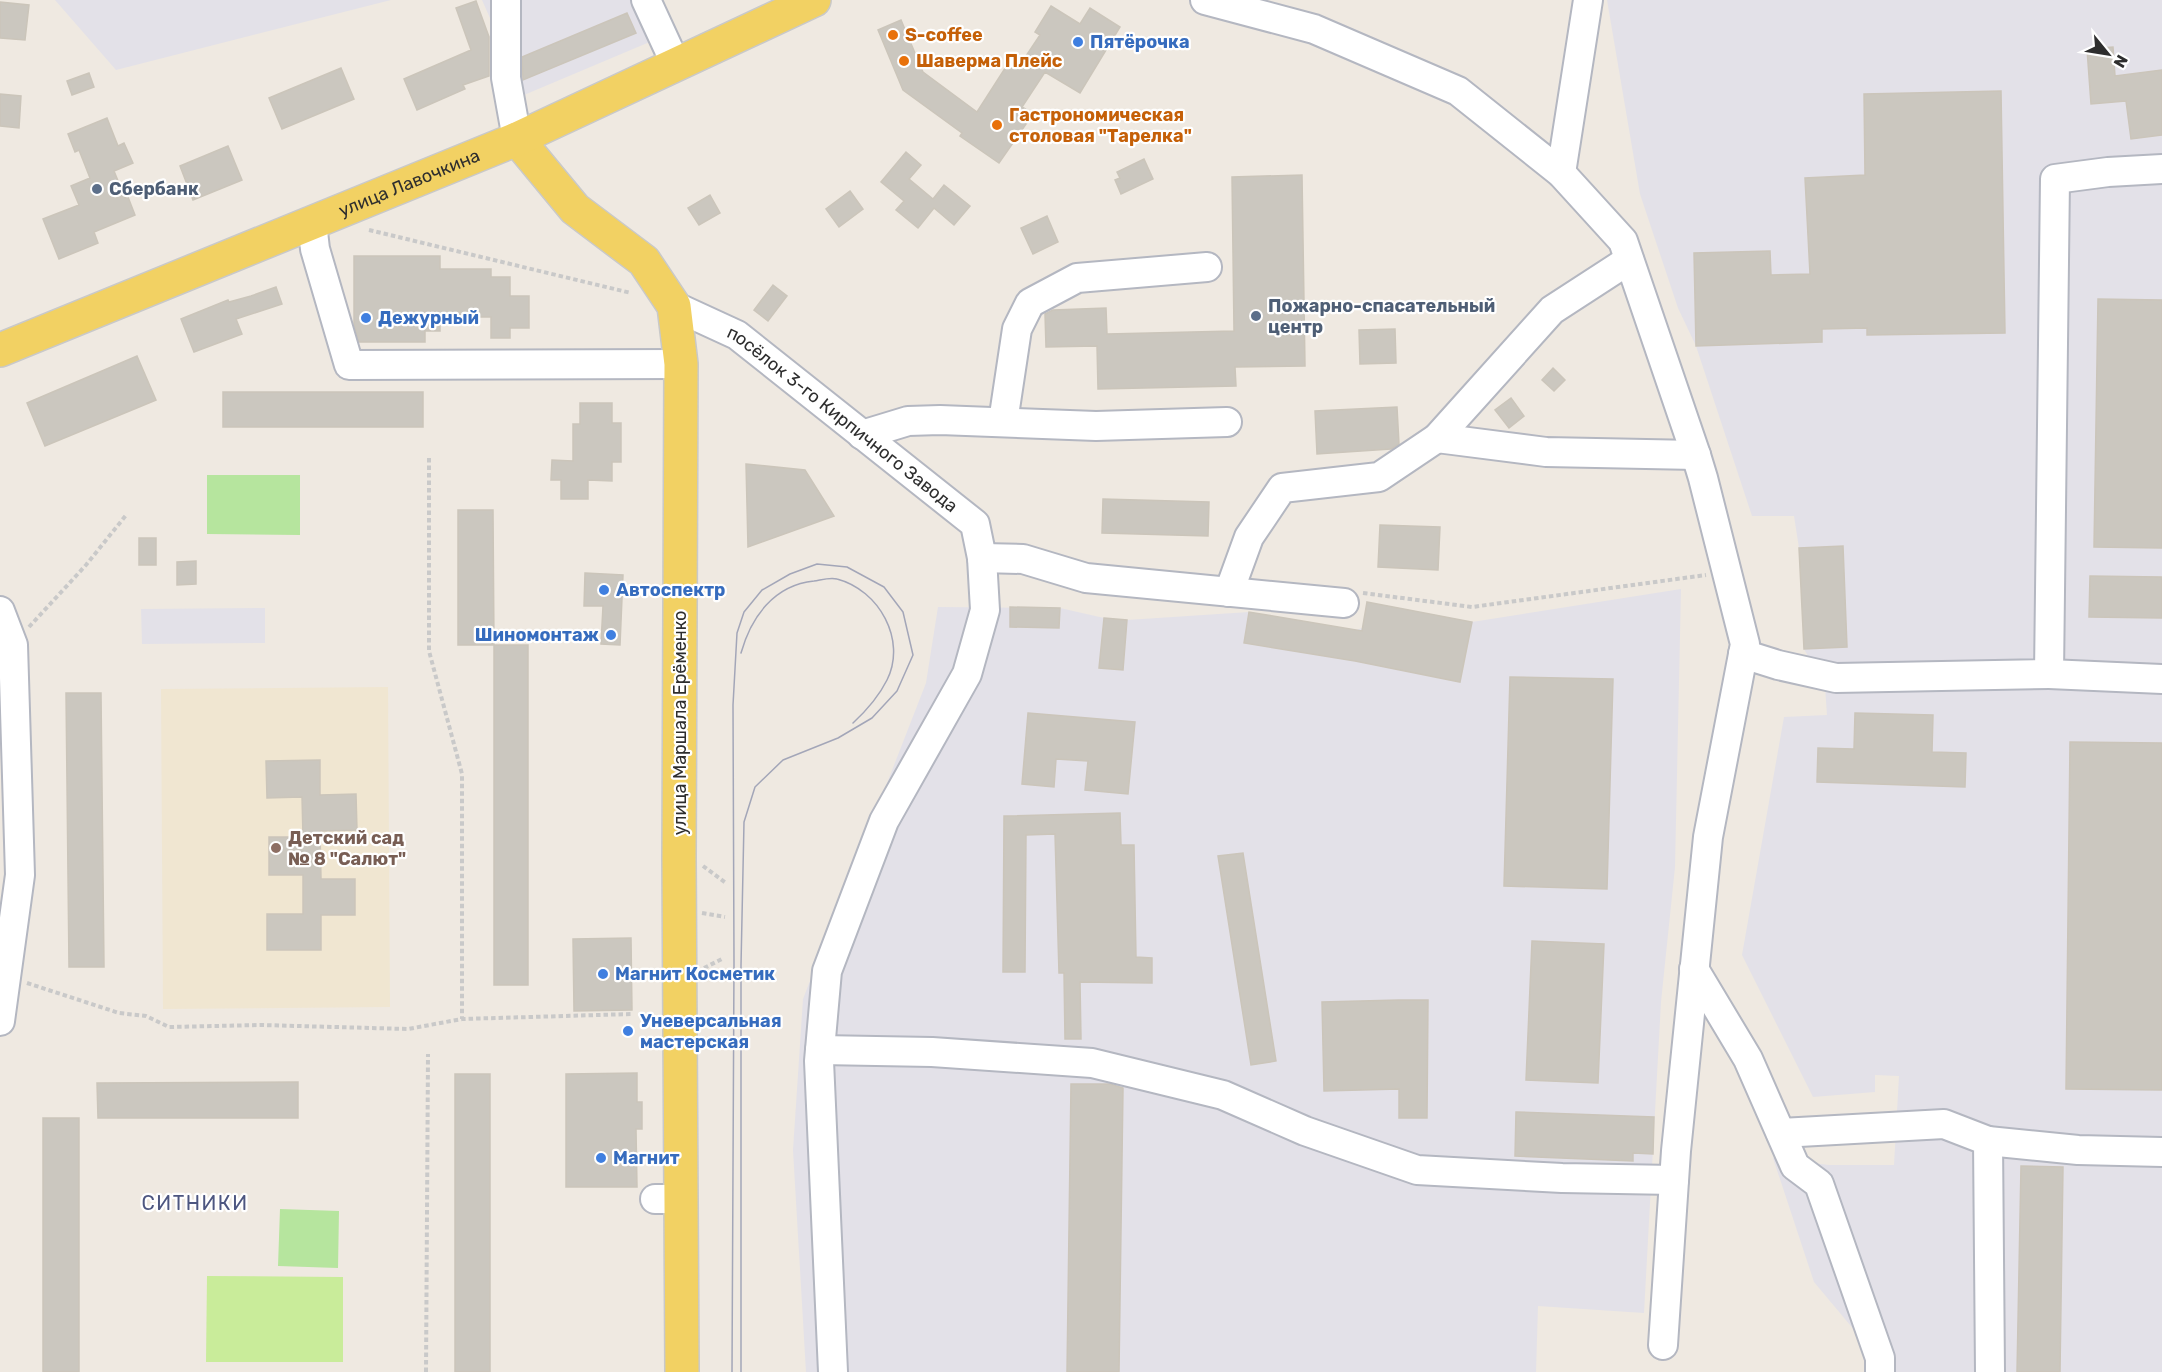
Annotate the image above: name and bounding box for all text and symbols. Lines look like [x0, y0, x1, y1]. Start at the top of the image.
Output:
place label: S-coffee [905, 24, 983, 46]
north arrow [2078, 24, 2138, 84]
marker: S-coffee [886, 28, 900, 42]
place label: Пятёрочка [1090, 31, 1190, 53]
marker: Пятёрочка [1071, 35, 1085, 49]
place label: Шаверма Плейс [916, 50, 1063, 72]
text: N [2109, 52, 2132, 71]
marker: Шаверма Плейс [897, 54, 911, 68]
place label: Гастрономическая столовая "Тарелка" [1009, 104, 1192, 147]
marker: Гастрономическая столовая "Тарелка" [990, 118, 1004, 132]
street label: улица Лавочкина [335, 144, 483, 222]
place label: Сбербанк [109, 178, 199, 200]
marker: Сбербанк [90, 182, 104, 196]
place label: Пожарно-спасательный центр [1268, 295, 1495, 338]
place label: Дежурный [378, 307, 479, 329]
marker: Пожарно-спасательный центр [1249, 309, 1263, 323]
marker: Дежурный [359, 311, 373, 325]
street label: посёлок 3-го Кирпичного Завода [724, 321, 962, 517]
place label: Автоспектр [616, 579, 725, 601]
marker: Автоспектр [597, 583, 611, 597]
street label: улица Маршала Ерёменко [669, 611, 691, 835]
place label: Шиномонтаж [475, 624, 600, 646]
marker: Шиномонтаж [604, 628, 618, 642]
place label: Детский сад № 8 "Салют" [288, 827, 406, 870]
marker: Детский сад № 8 "Салют" [269, 841, 283, 855]
place label: Магнит Косметик [615, 963, 775, 985]
marker: Магнит Косметик [596, 967, 610, 981]
place label: Уневерсальная мастерская [640, 1010, 782, 1053]
marker: Уневерсальная мастерская [621, 1024, 635, 1038]
place label: Магнит [613, 1147, 680, 1169]
marker: Магнит [594, 1151, 608, 1165]
district label: СИТНИКИ [142, 1191, 249, 1215]

